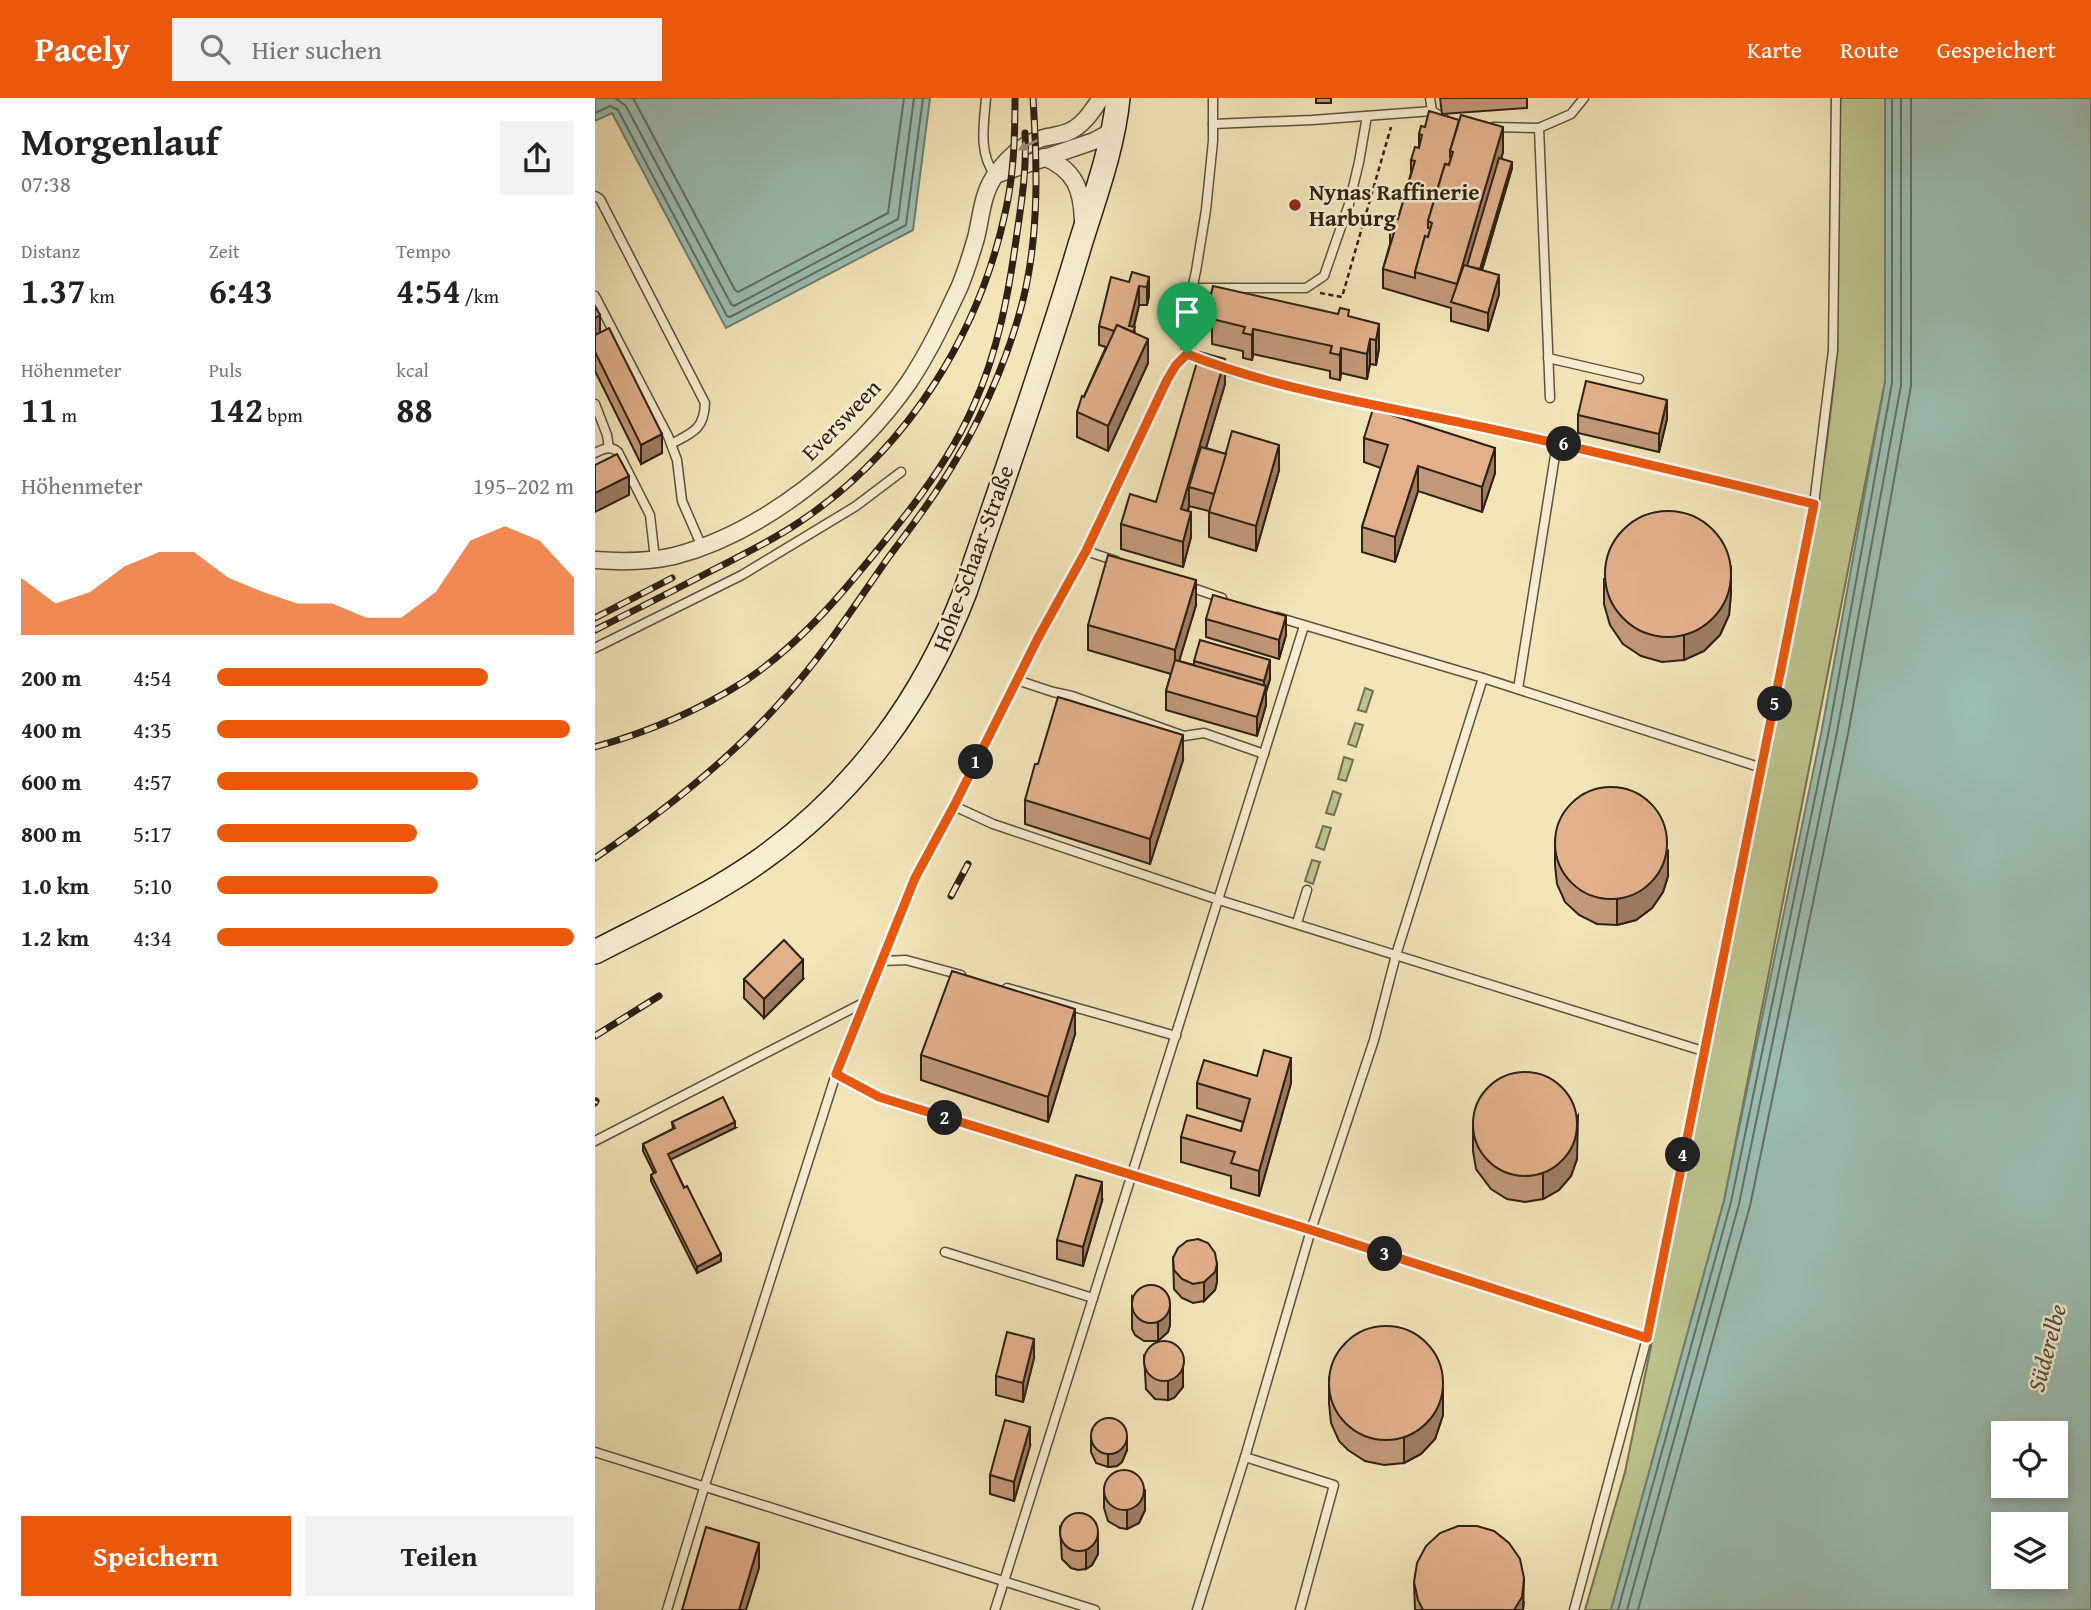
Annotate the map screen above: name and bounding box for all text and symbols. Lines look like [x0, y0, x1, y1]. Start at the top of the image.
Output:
search box [172, 18, 662, 81]
text: Pacely [35, 25, 130, 73]
icon: search [196, 30, 234, 68]
text: Hier suchen [252, 30, 382, 69]
text: Karte [1747, 32, 1802, 67]
text: Route [1840, 32, 1899, 67]
text: Gespeichert [1937, 32, 2056, 67]
text: Morgenlauf [21, 113, 219, 169]
button: share [500, 121, 574, 195]
one-way arrow [1018, 139, 1038, 151]
text: 07:38 [21, 167, 71, 200]
place label: Nynas Raffinerie Harburg [1309, 175, 1480, 234]
marker: Nynas Raffinerie Harburg [1287, 197, 1303, 213]
text: Distanz [21, 237, 80, 265]
text: Zeit [209, 237, 240, 265]
text: Tempo [396, 237, 451, 265]
text: 1.37 [21, 265, 85, 316]
text: 6:43 [209, 265, 273, 316]
text: 4:54 [396, 265, 461, 316]
text: km [85, 282, 115, 310]
text: /km [461, 282, 499, 310]
pin [1157, 282, 1217, 354]
icon: arrive [1168, 293, 1206, 331]
text: Höhenmeter [21, 356, 121, 384]
text: Puls [209, 356, 242, 384]
text: kcal [396, 356, 429, 384]
street label: Eversween [793, 371, 888, 468]
text: 11 [21, 384, 57, 435]
text: 142 [209, 384, 263, 435]
text: 88 [396, 384, 433, 435]
text: m [57, 401, 77, 429]
text: bpm [263, 401, 303, 429]
pin: 6 [1546, 426, 1581, 462]
text: 6 [1559, 429, 1568, 457]
street label: Hohe-Schaar-Straße [924, 460, 1021, 655]
text: Höhenmeter [21, 469, 143, 502]
text: 195–202 m [473, 469, 574, 502]
text: 200 m [21, 661, 82, 694]
text: 4:54 [133, 661, 172, 694]
pin: 5 [1757, 686, 1793, 722]
text: 5 [1770, 689, 1779, 717]
text: 400 m [21, 713, 82, 746]
text: 4:35 [133, 713, 172, 746]
pin: 1 [959, 744, 993, 780]
text: 1 [971, 747, 980, 775]
text: 600 m [21, 765, 82, 798]
text: 4:57 [133, 765, 172, 798]
text: 800 m [21, 817, 82, 850]
text: 5:17 [133, 817, 172, 850]
text: 1.0 km [21, 869, 89, 902]
text: 5:10 [133, 869, 172, 902]
text: 1.2 km [21, 921, 89, 954]
text: 4:34 [133, 921, 172, 954]
pin: 2 [927, 1100, 963, 1136]
text: 2 [940, 1103, 949, 1131]
pin: 4 [1665, 1138, 1701, 1172]
text: 4 [1678, 1140, 1687, 1168]
pin: 3 [1367, 1236, 1403, 1272]
text: 3 [1380, 1239, 1389, 1267]
water label: Süderelbe [2018, 1300, 2075, 1396]
map controls [1991, 1421, 2068, 1589]
button: locate [1991, 1421, 2068, 1498]
button: layers [1991, 1512, 2068, 1589]
button: Speichern [21, 1516, 291, 1596]
button: Teilen [305, 1516, 574, 1596]

